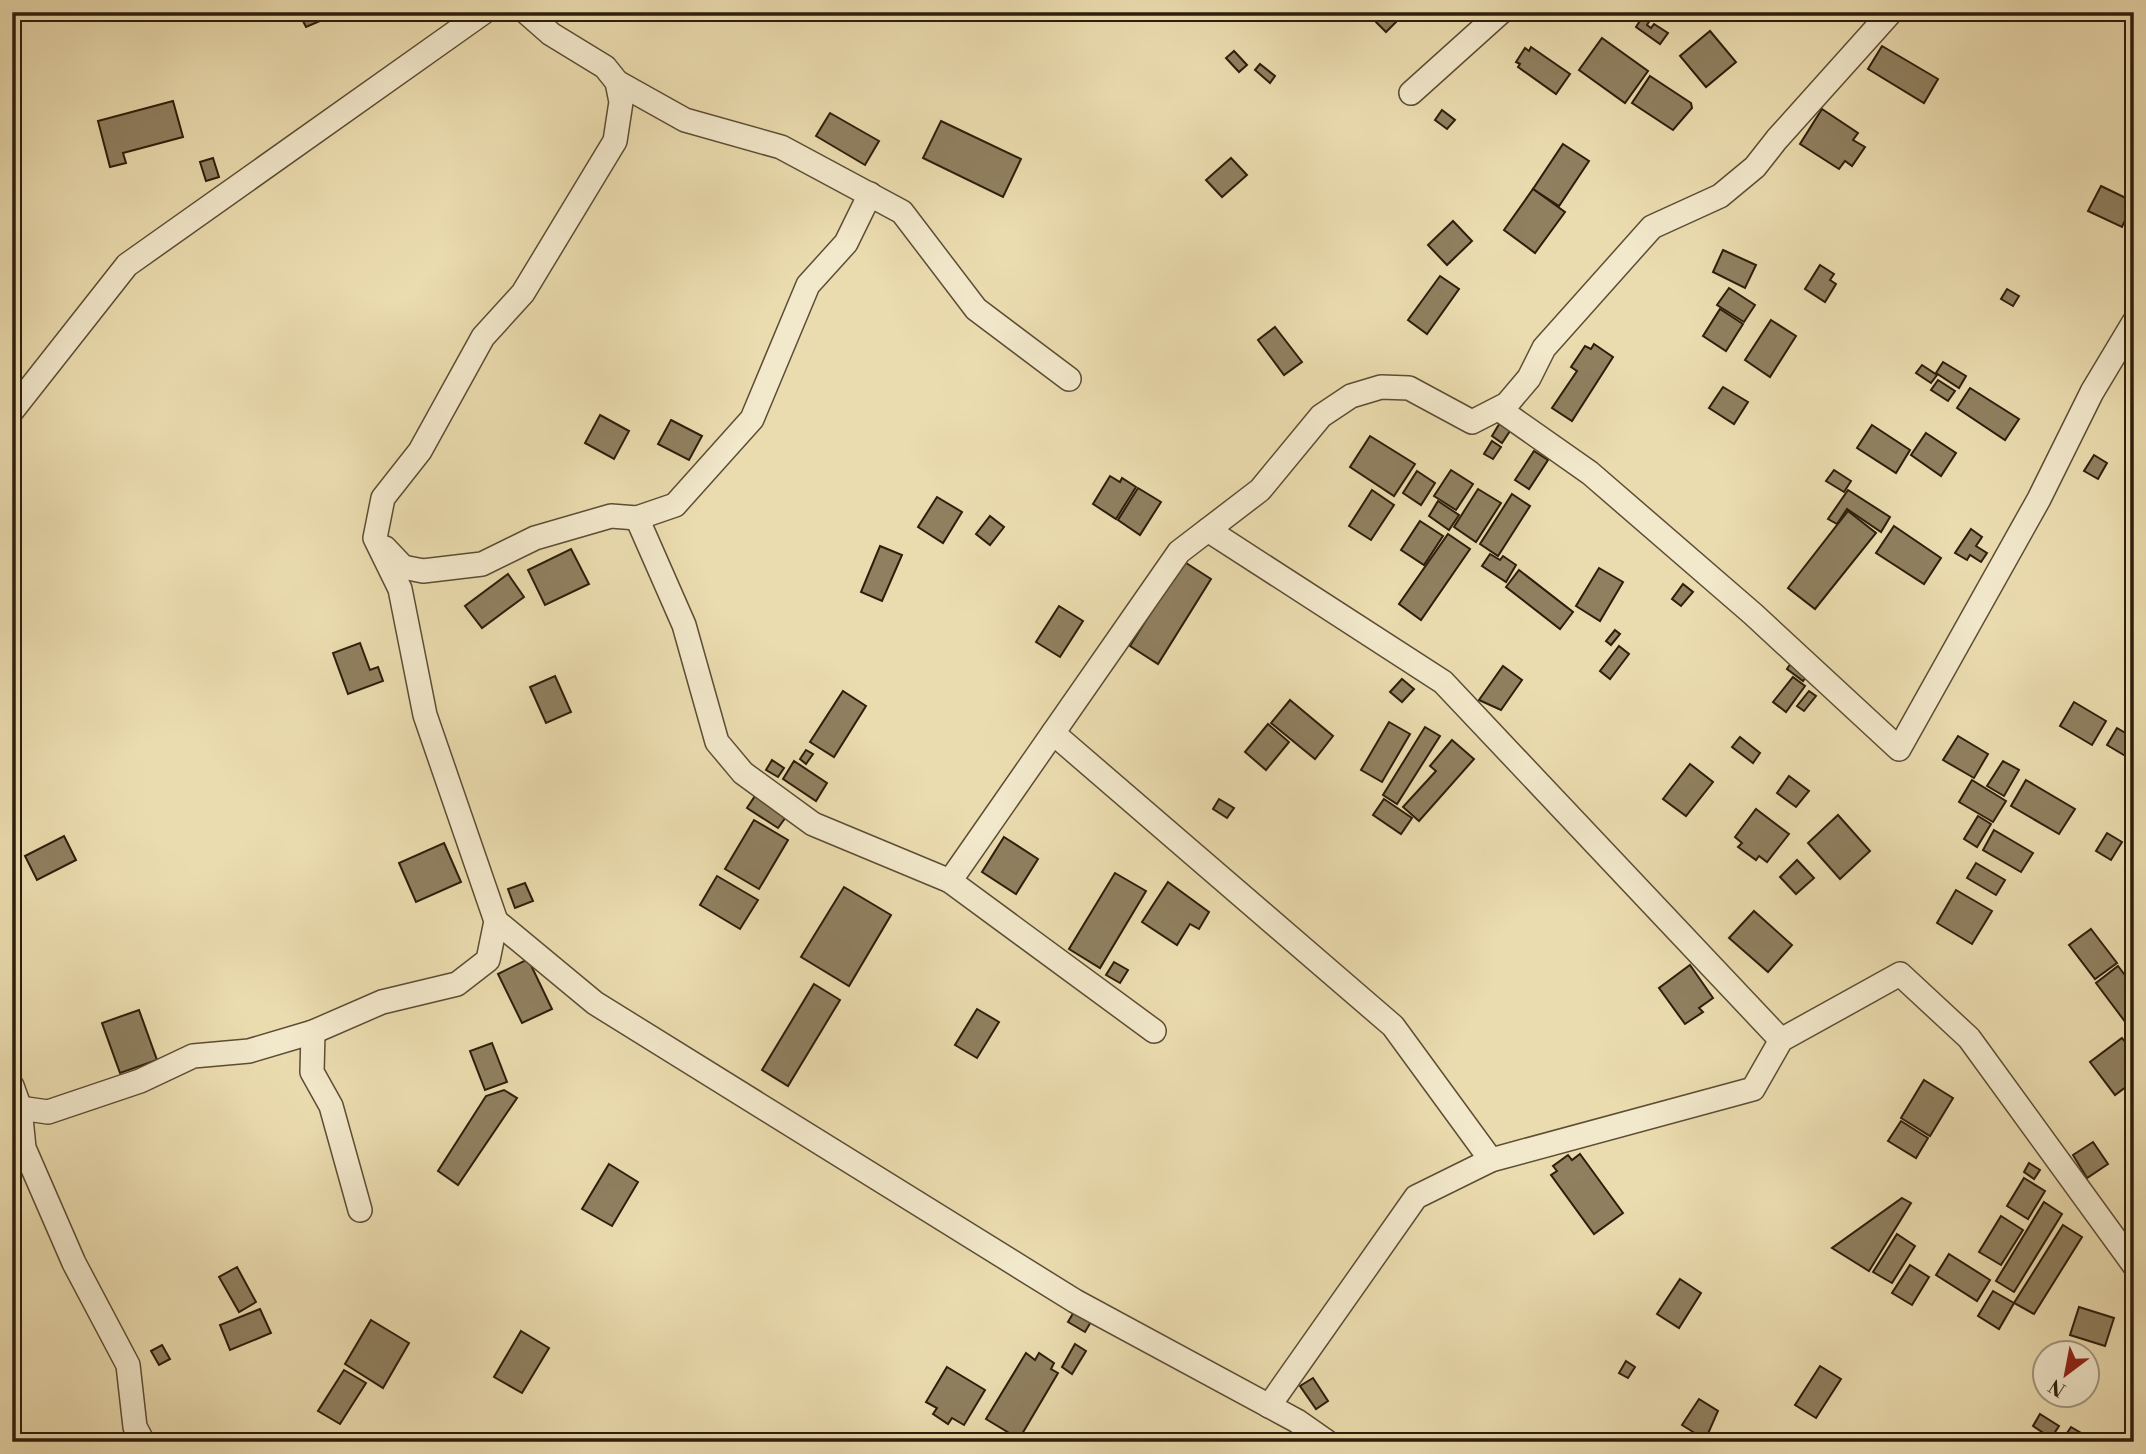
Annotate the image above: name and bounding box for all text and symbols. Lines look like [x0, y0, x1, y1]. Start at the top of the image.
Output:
north arrow [2030, 1338, 2100, 1408]
text: N [2045, 1373, 2070, 1402]

